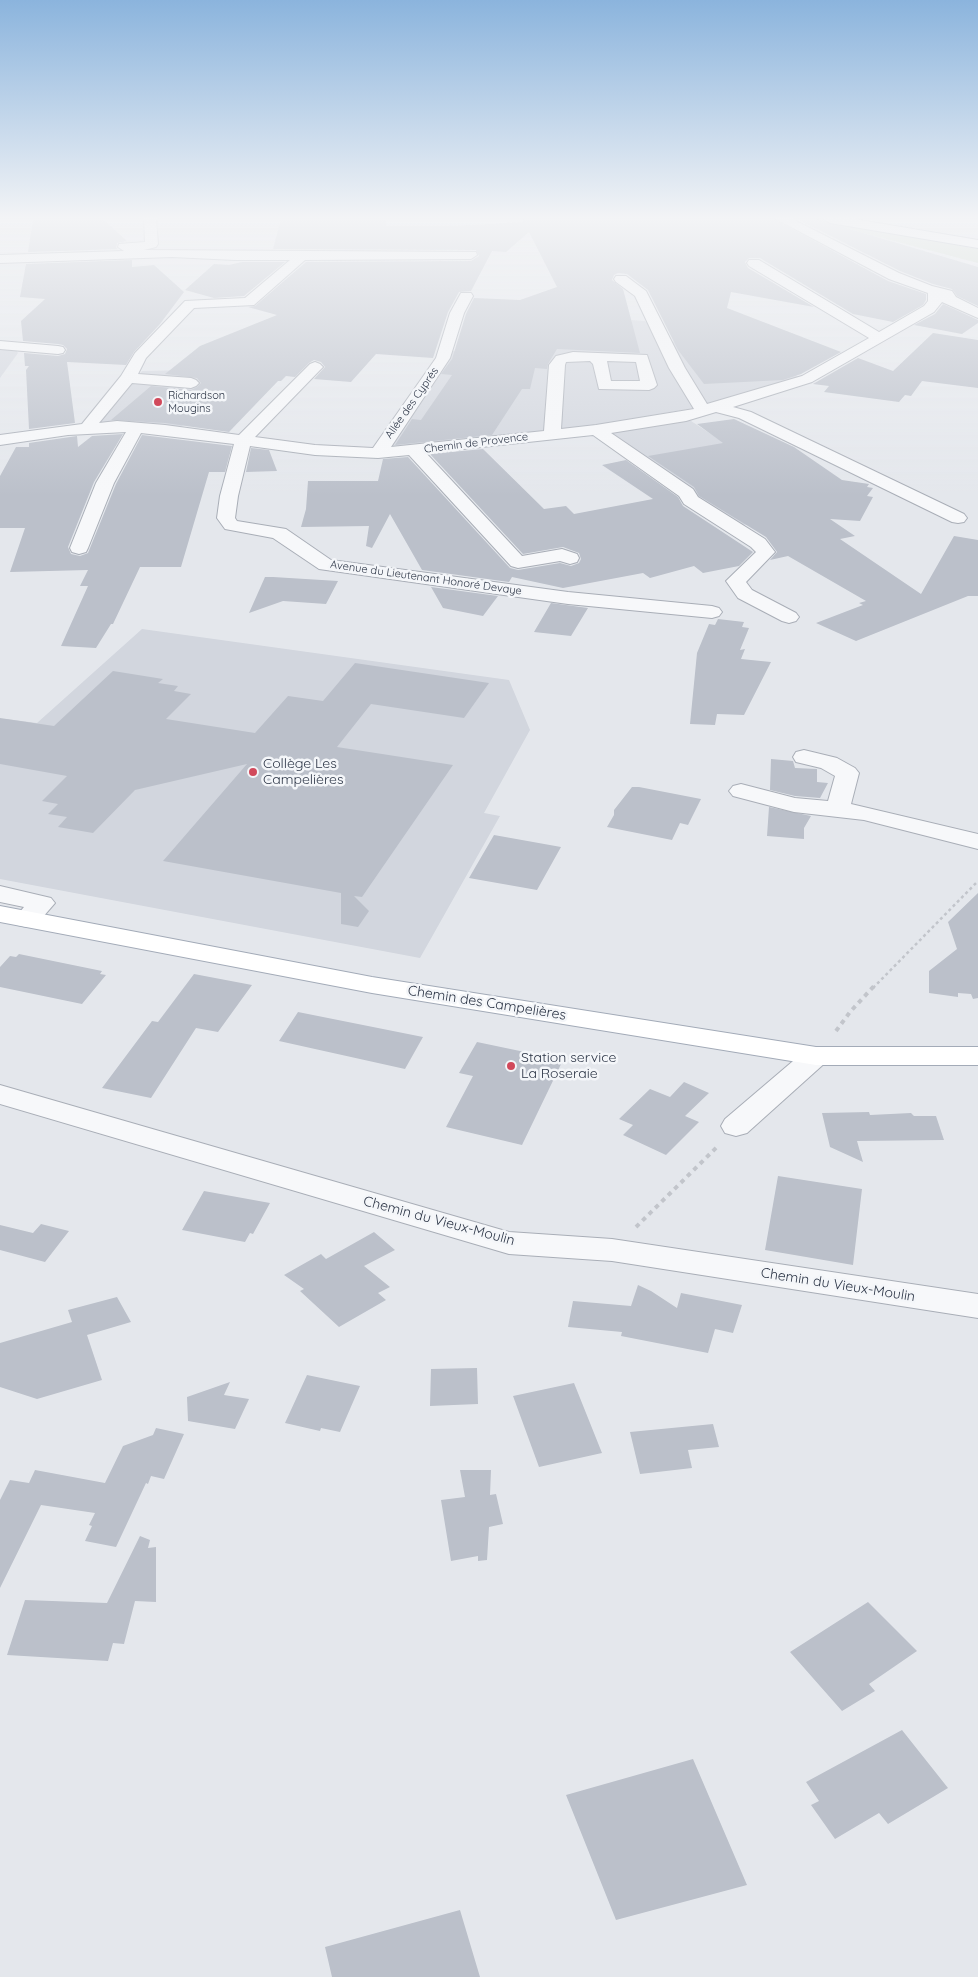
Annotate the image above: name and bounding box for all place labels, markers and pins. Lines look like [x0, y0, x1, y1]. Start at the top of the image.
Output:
place label: Richardson Mougins [168, 389, 225, 415]
marker: Richardson Mougins [152, 396, 164, 408]
place label: Collège Les Campelières [263, 756, 343, 789]
marker: Collège Les Campelières [247, 766, 259, 778]
place label: Station service La Roseraie [521, 1050, 616, 1082]
marker: Station service La Roseraie [505, 1060, 517, 1072]

